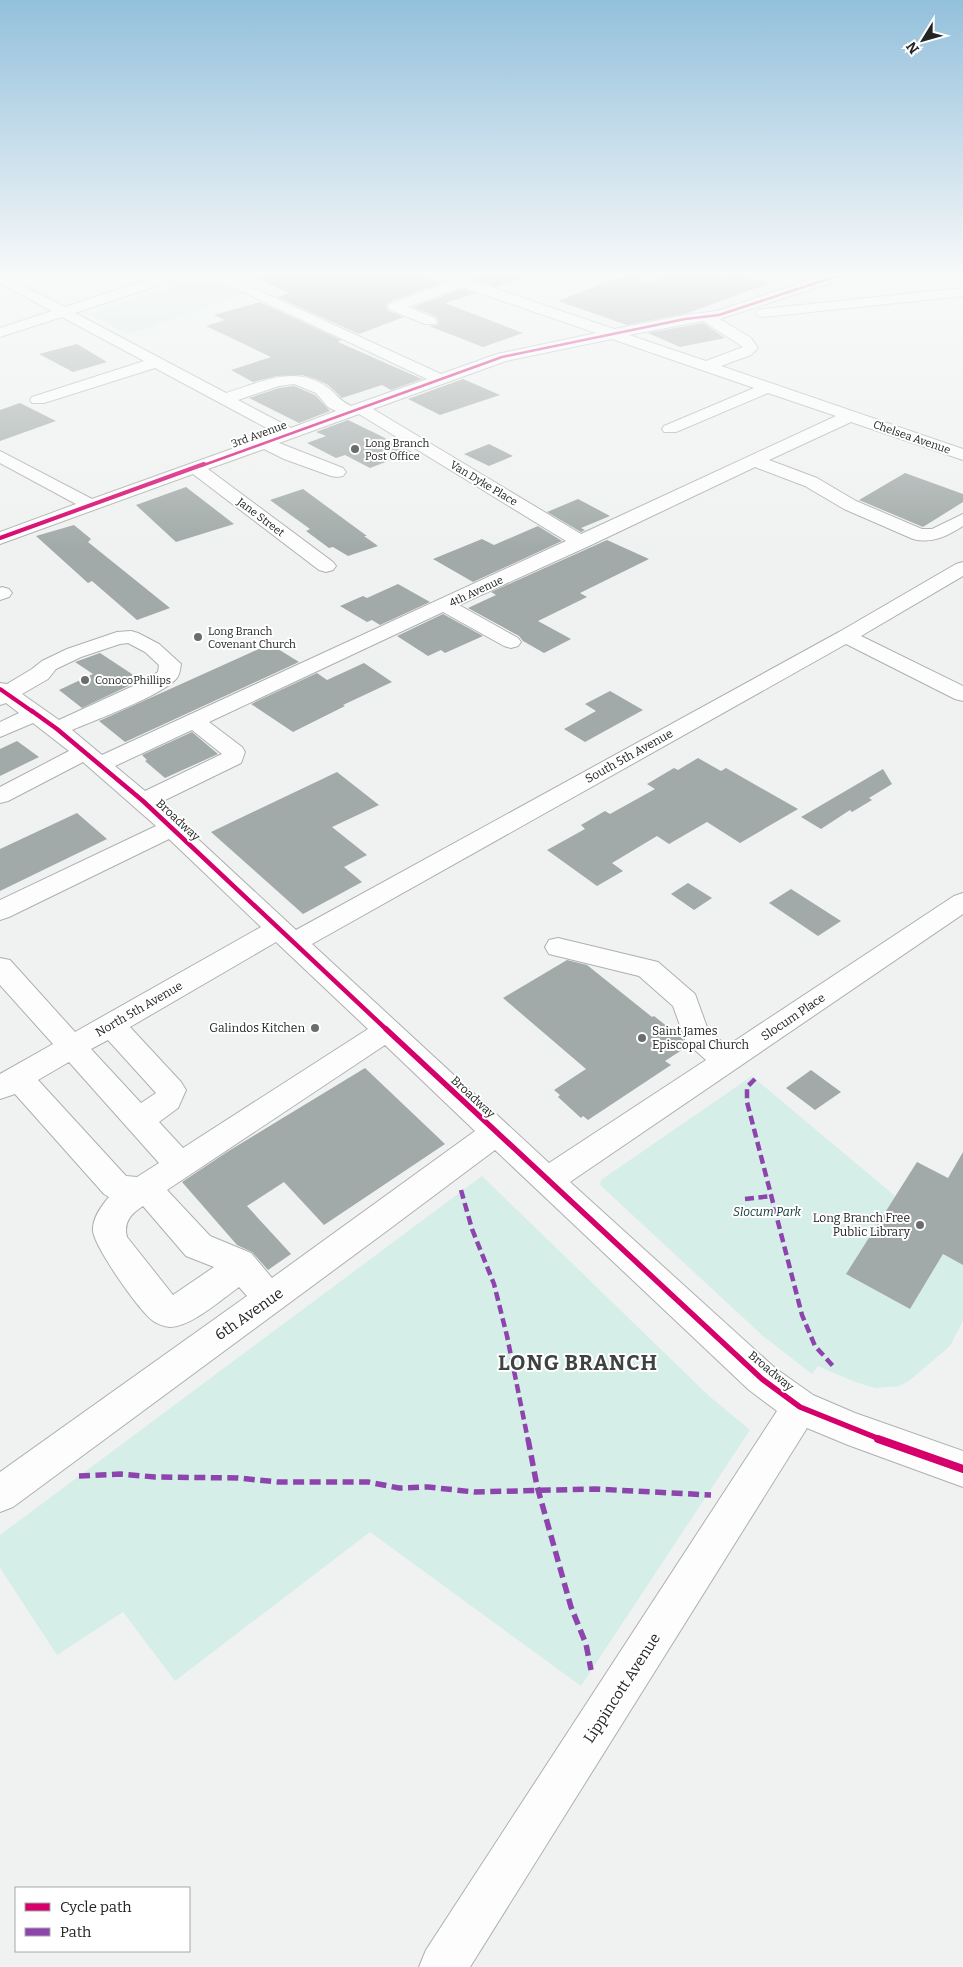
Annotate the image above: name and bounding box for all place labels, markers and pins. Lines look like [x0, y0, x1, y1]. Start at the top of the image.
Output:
place label: Long Branch Post Office [365, 437, 429, 463]
marker: Long Branch Post Office [349, 443, 361, 455]
place label: Long Branch Covenant Church [208, 625, 296, 651]
marker: Long Branch Covenant Church [192, 631, 204, 643]
marker: ConocoPhillips [79, 674, 91, 686]
place label: ConocoPhillips [95, 674, 171, 687]
place label: Galindos Kitchen [209, 1021, 305, 1035]
marker: Galindos Kitchen [309, 1022, 321, 1034]
place label: Saint James Episcopal Church [652, 1024, 749, 1052]
marker: Saint James Episcopal Church [636, 1032, 648, 1044]
place label: Long Branch Free Public Library [813, 1211, 911, 1239]
marker: Long Branch Free Public Library [914, 1219, 926, 1231]

